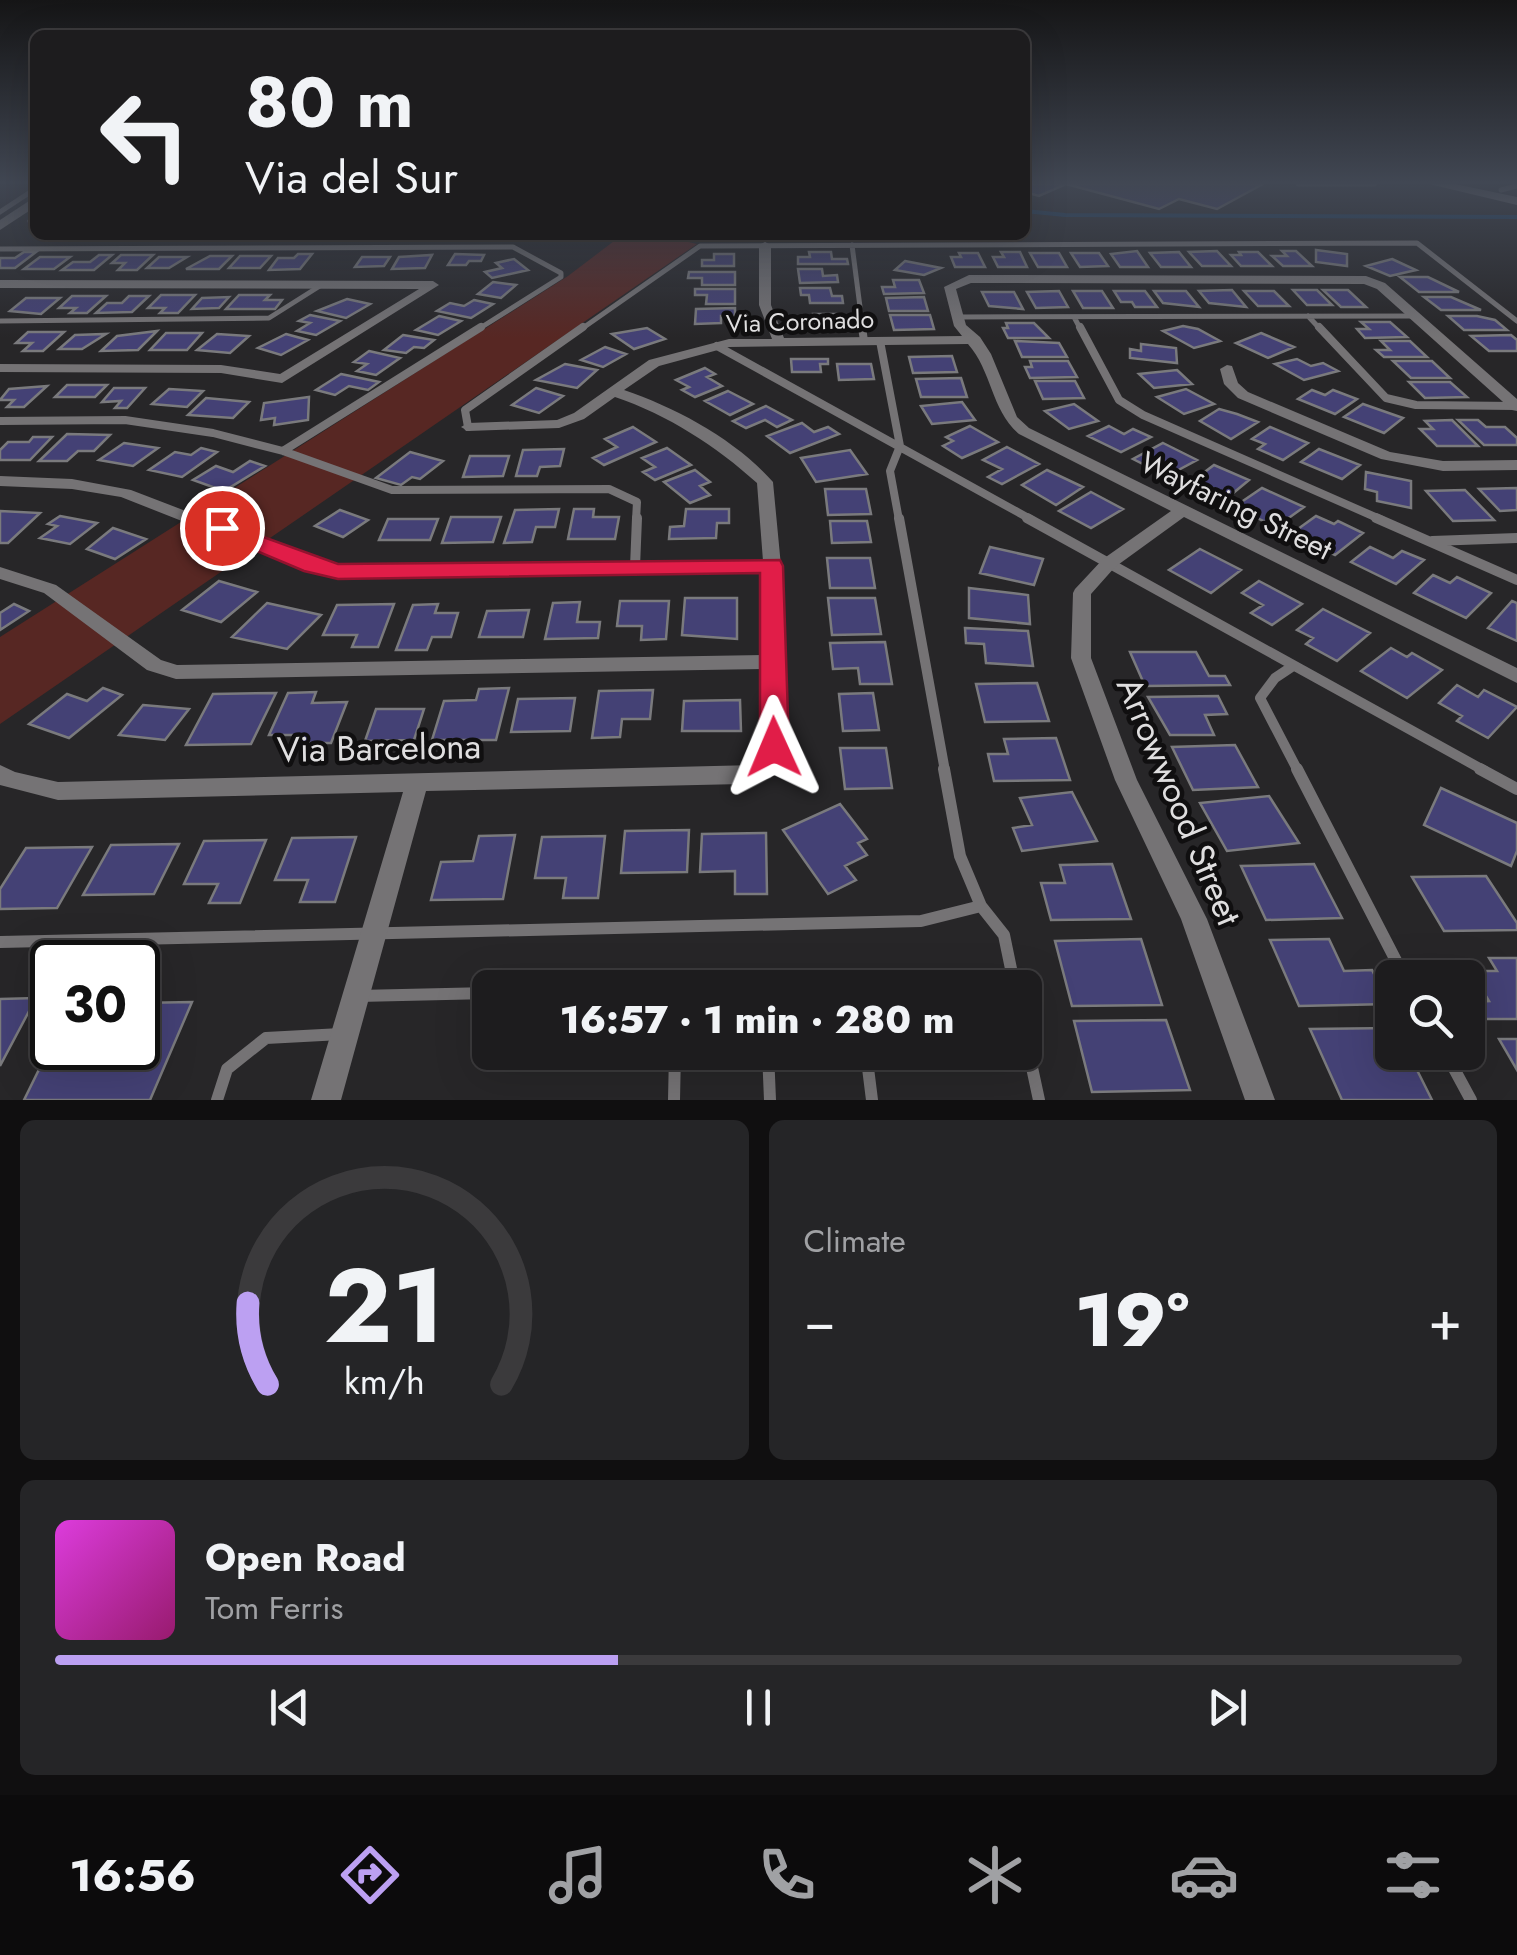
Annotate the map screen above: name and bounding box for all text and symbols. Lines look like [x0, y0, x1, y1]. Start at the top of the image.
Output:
text: 80 m [245, 52, 414, 153]
icon: left [80, 70, 210, 200]
text: Via del Sur [245, 145, 458, 210]
street label: Via Coronado [725, 300, 875, 342]
street label: Wayfaring Street [1133, 440, 1340, 571]
pin [180, 486, 265, 571]
icon: arrive [195, 501, 250, 556]
street label: Arrowwood Street [1104, 669, 1254, 934]
position arrow [722, 695, 826, 799]
street label: Via Barcelona [276, 721, 482, 775]
speed limit sign: 30 [30, 940, 160, 1070]
map controls [1375, 960, 1485, 1070]
button: search [1375, 960, 1485, 1070]
text: 16:57 · 1 min · 280 m [560, 992, 954, 1047]
text: Climate [804, 1218, 906, 1264]
text: 21 [324, 1231, 445, 1381]
text: 19° [1075, 1266, 1189, 1374]
text: − [804, 1281, 836, 1361]
text: + [1428, 1281, 1462, 1361]
text: km/h [344, 1356, 425, 1407]
text: Open Road [205, 1530, 406, 1585]
text: Tom Ferris [205, 1585, 343, 1631]
icon: previous [262, 1680, 317, 1735]
icon: pause [731, 1680, 786, 1735]
icon: next [1200, 1680, 1255, 1735]
icon: directions [335, 1840, 405, 1910]
icon: music [543, 1840, 613, 1910]
icon: phone [752, 1840, 822, 1910]
icon: climate [960, 1840, 1030, 1910]
icon: car [1169, 1840, 1239, 1910]
icon: filters [1378, 1840, 1448, 1910]
text: 16:56 [69, 1843, 196, 1908]

